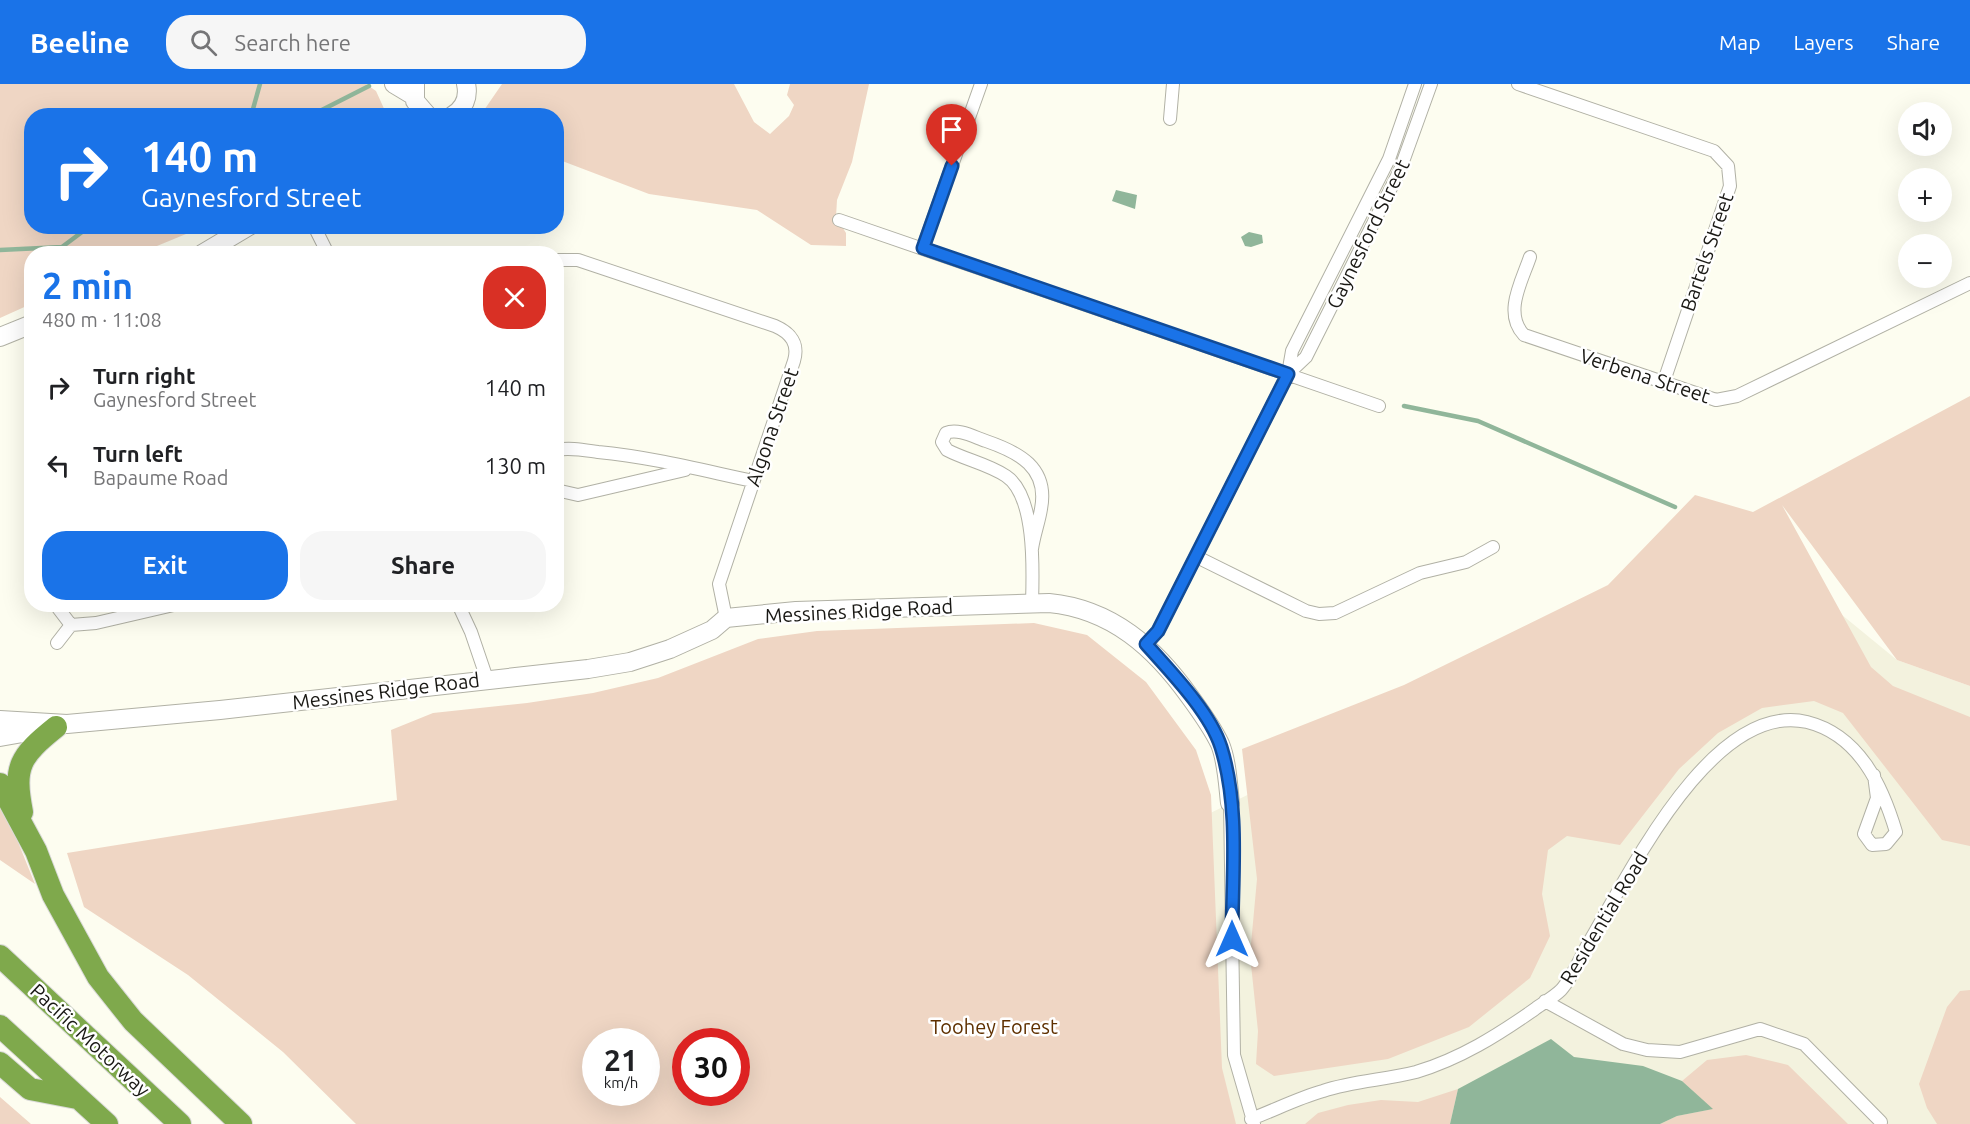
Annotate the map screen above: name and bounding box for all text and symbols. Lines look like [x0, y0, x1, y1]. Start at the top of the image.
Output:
search box [166, 15, 586, 69]
icon: search [187, 26, 220, 59]
text: Beeline [30, 27, 130, 58]
text: Search here [235, 30, 351, 55]
text: Map [1719, 30, 1760, 54]
text: Layers [1793, 30, 1854, 54]
text: Share [1887, 30, 1940, 54]
map controls [1898, 102, 1952, 288]
button: sound [1898, 102, 1952, 156]
pin [926, 104, 977, 166]
icon: arrive [935, 113, 968, 146]
icon: right [42, 132, 120, 210]
text: 140 m [141, 133, 258, 180]
street label: Gaynesford Street [1321, 155, 1414, 312]
button: + [1898, 168, 1952, 222]
text: Gaynesford Street [141, 182, 361, 212]
street label: Bartels Street [1676, 189, 1738, 314]
button: − [1898, 234, 1952, 288]
text: 2 min [42, 265, 133, 306]
button: close [483, 266, 546, 329]
text: 480 m · 11:08 [42, 308, 162, 331]
street label: Verbena Street [1577, 344, 1713, 407]
text: Turn right [93, 363, 195, 388]
street label: Algona Street [741, 365, 803, 489]
icon: right [42, 371, 75, 404]
text: 140 m [485, 375, 546, 400]
text: Gaynesford Street [93, 388, 256, 411]
text: Turn left [93, 441, 183, 466]
icon: left [42, 449, 75, 482]
text: 130 m [485, 453, 546, 478]
text: Bapaume Road [93, 466, 228, 489]
button: Exit [42, 531, 288, 600]
button: Share [300, 531, 546, 600]
street label: Messines Ridge Road [764, 594, 954, 627]
street label: Messines Ridge Road [291, 668, 481, 713]
street label: Residential Road [1555, 847, 1652, 988]
position arrow [1200, 907, 1264, 971]
street label: Pacific Motorway [26, 979, 155, 1101]
park label: Toohey Forest [930, 1015, 1058, 1038]
speed limit sign: 30 [672, 1028, 750, 1106]
text: 21 [604, 1043, 638, 1077]
text: km/h [604, 1074, 638, 1091]

